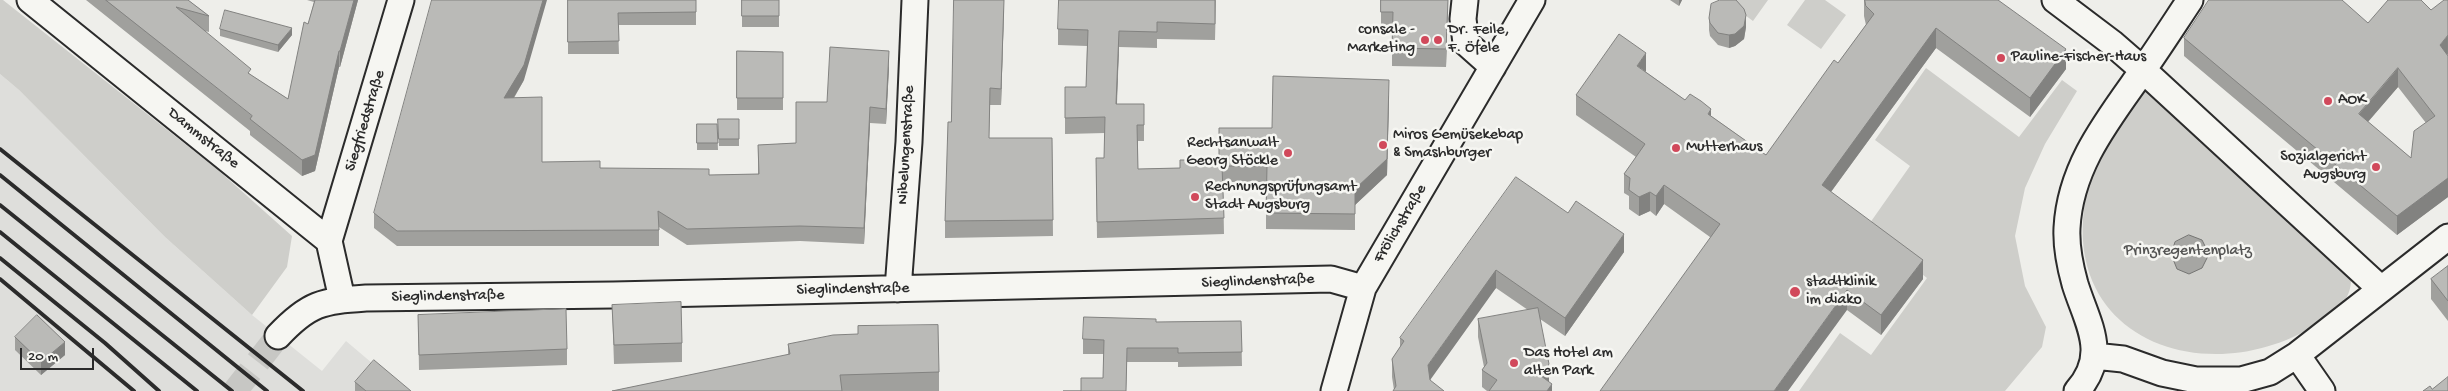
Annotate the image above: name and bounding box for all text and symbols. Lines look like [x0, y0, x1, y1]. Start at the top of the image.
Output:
place label: consale - Marketing [1347, 21, 1415, 59]
place label: Dr. Feile, F. Öfele [1448, 21, 1510, 59]
marker: consale - Marketing [1419, 34, 1431, 46]
marker: Dr. Feile, F. Öfele [1432, 34, 1444, 46]
place label: Pauline-Fischer-Haus [2011, 48, 2146, 68]
marker: Pauline-Fischer-Haus [1995, 52, 2007, 64]
street label: Siegfriedstraße [341, 68, 391, 174]
street label: Nibelungenstraße [894, 85, 920, 205]
place label: AOK [2338, 91, 2366, 111]
marker: AOK [2322, 95, 2334, 107]
street label: Dammstraße [163, 104, 243, 174]
place label: Miros Gemüsekebap & Smashburger [1393, 126, 1523, 164]
place label: Rechtsanwalt Georg Stöckle [1186, 134, 1278, 172]
place label: Mutterhaus [1686, 138, 1762, 158]
marker: Miros Gemüsekebap & Smashburger [1377, 139, 1389, 151]
marker: Mutterhaus [1670, 142, 1682, 154]
marker: Rechtsanwalt Georg Stöckle [1282, 147, 1294, 159]
place label: Sozialgericht Augsburg [2280, 148, 2366, 186]
marker: Sozialgericht Augsburg [2370, 161, 2382, 173]
place label: Rechnungsprüfungsamt Stadt Augsburg [1205, 178, 1356, 216]
street label: Frölichstraße [1370, 181, 1432, 267]
marker: Rechnungsprüfungsamt Stadt Augsburg [1189, 191, 1201, 203]
park label: Prinzregentenplatz [2124, 242, 2252, 262]
street label: Sieglindenstraße [1201, 270, 1315, 294]
place label: stadtklinik im diako [1806, 273, 1876, 311]
street label: Sieglindenstraße [796, 279, 910, 301]
marker: stadtklinik im diako [1788, 285, 1802, 299]
street label: Sieglindenstraße [391, 286, 505, 308]
scale bar [22, 338, 96, 370]
place label: Das Hotel am alten Park [1524, 344, 1613, 382]
text: 20 m [28, 348, 58, 366]
marker: Das Hotel am alten Park [1508, 357, 1520, 369]

